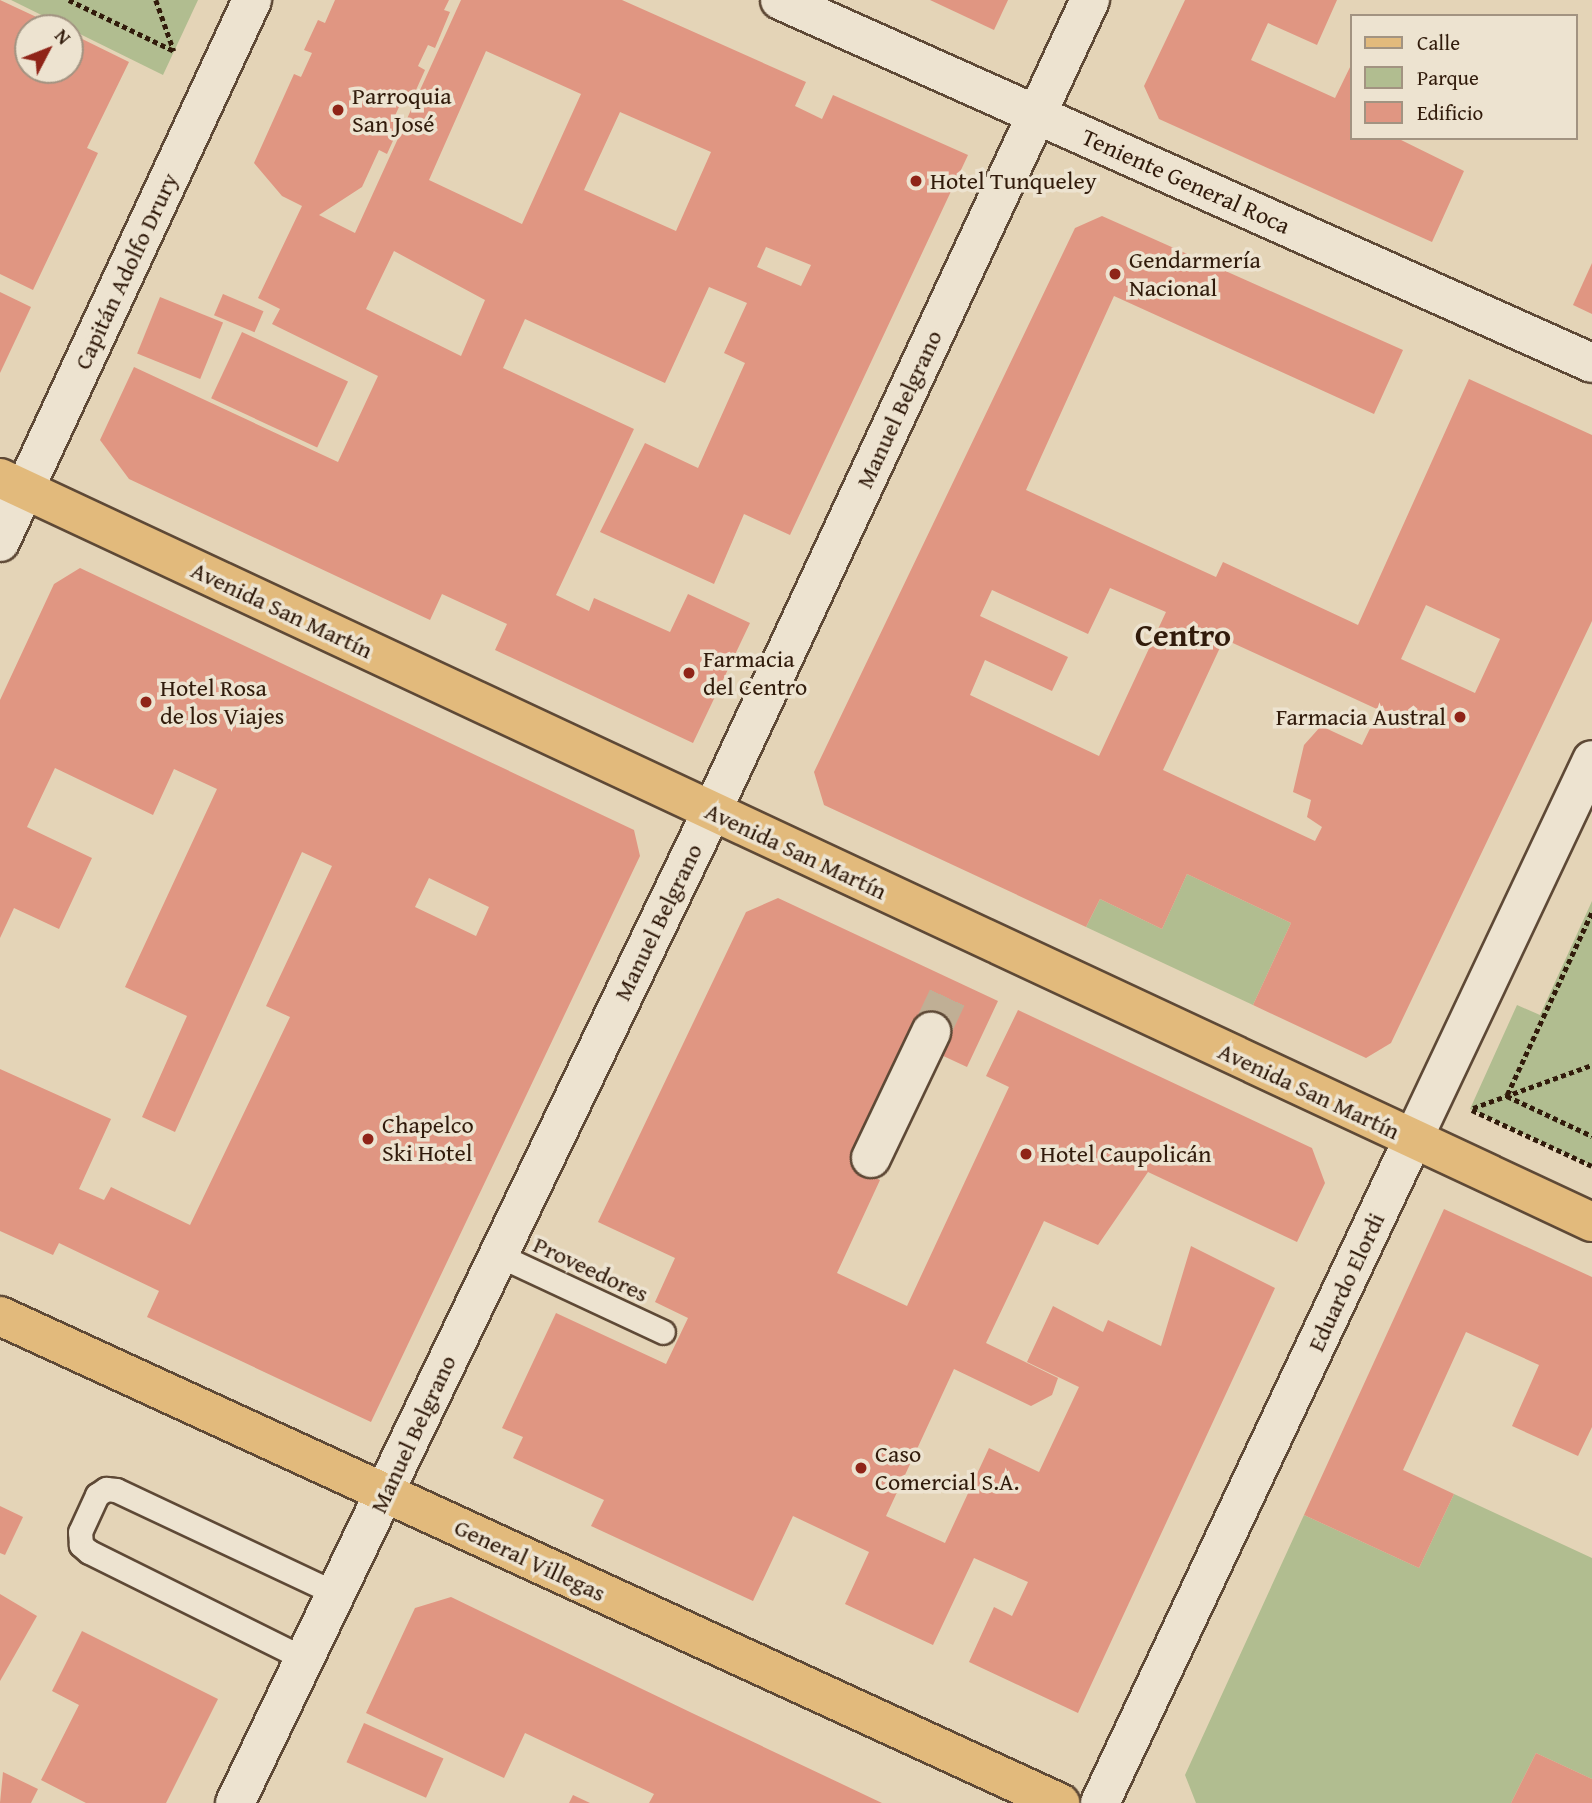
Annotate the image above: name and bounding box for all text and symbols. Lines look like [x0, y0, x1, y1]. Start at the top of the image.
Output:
north arrow [14, 14, 84, 84]
legend [1350, 14, 1578, 140]
text: N [48, 22, 78, 50]
text: Calle [1417, 27, 1460, 58]
text: Parque [1417, 62, 1479, 93]
place label: Parroquia San José [352, 82, 452, 138]
text: Edificio [1417, 97, 1483, 128]
marker: Parroquia San José [330, 102, 346, 118]
street label: Teniente General Roca [1077, 122, 1295, 240]
place label: Hotel Tunqueley [930, 167, 1097, 195]
street label: Capitán Adolfo Drury [68, 168, 184, 374]
marker: Hotel Tunqueley [908, 173, 924, 189]
place label: Gendarmería Nacional [1129, 246, 1261, 302]
marker: Gendarmería Nacional [1107, 266, 1123, 282]
street label: Manuel Belgrano [850, 325, 948, 493]
street label: Avenida San Martín [187, 555, 377, 665]
district label: Centro [1135, 616, 1231, 654]
place label: Farmacia del Centro [703, 645, 807, 701]
marker: Farmacia del Centro [681, 665, 697, 681]
place label: Hotel Rosa de los Viajes [160, 674, 284, 730]
marker: Hotel Rosa de los Viajes [138, 694, 154, 710]
place label: Farmacia Austral [1276, 703, 1446, 731]
marker: Farmacia Austral [1452, 709, 1468, 725]
street label: Avenida San Martín [701, 796, 891, 906]
street label: Manuel Belgrano [608, 839, 708, 1005]
street label: Avenida San Martín [1214, 1036, 1404, 1146]
place label: Chapelco Ski Hotel [382, 1111, 474, 1167]
marker: Chapelco Ski Hotel [360, 1131, 376, 1147]
place label: Hotel Caupolicán [1040, 1140, 1211, 1168]
marker: Hotel Caupolicán [1018, 1146, 1034, 1162]
street label: Eduardo Elordi [1301, 1208, 1391, 1356]
street label: Proveedores [529, 1230, 653, 1308]
street label: Manuel Belgrano [364, 1350, 462, 1518]
place label: Caso Comercial S.A. [875, 1440, 1019, 1496]
marker: Caso Comercial S.A. [853, 1460, 869, 1476]
street label: General Villegas [450, 1512, 610, 1608]

